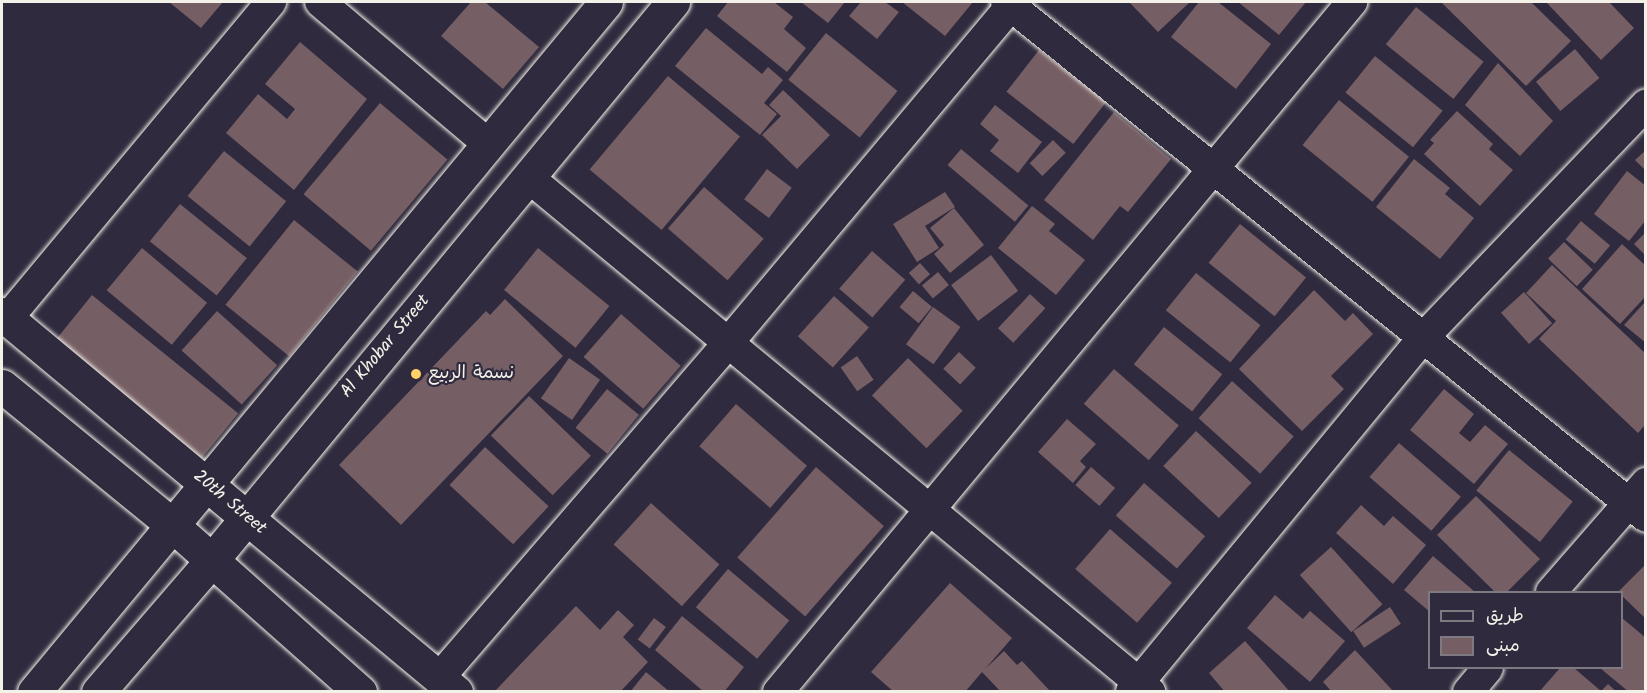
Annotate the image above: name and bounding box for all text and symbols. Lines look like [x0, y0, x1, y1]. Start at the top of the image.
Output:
street label: Al Khobar Street [337, 291, 435, 403]
place label: نسمة الربيع [428, 363, 514, 385]
marker: نسمة الربيع [409, 367, 423, 381]
street label: 20th Street [188, 466, 270, 540]
legend [1428, 591, 1623, 669]
text: طريق [1486, 602, 1524, 631]
text: مبنى [1486, 632, 1520, 661]

